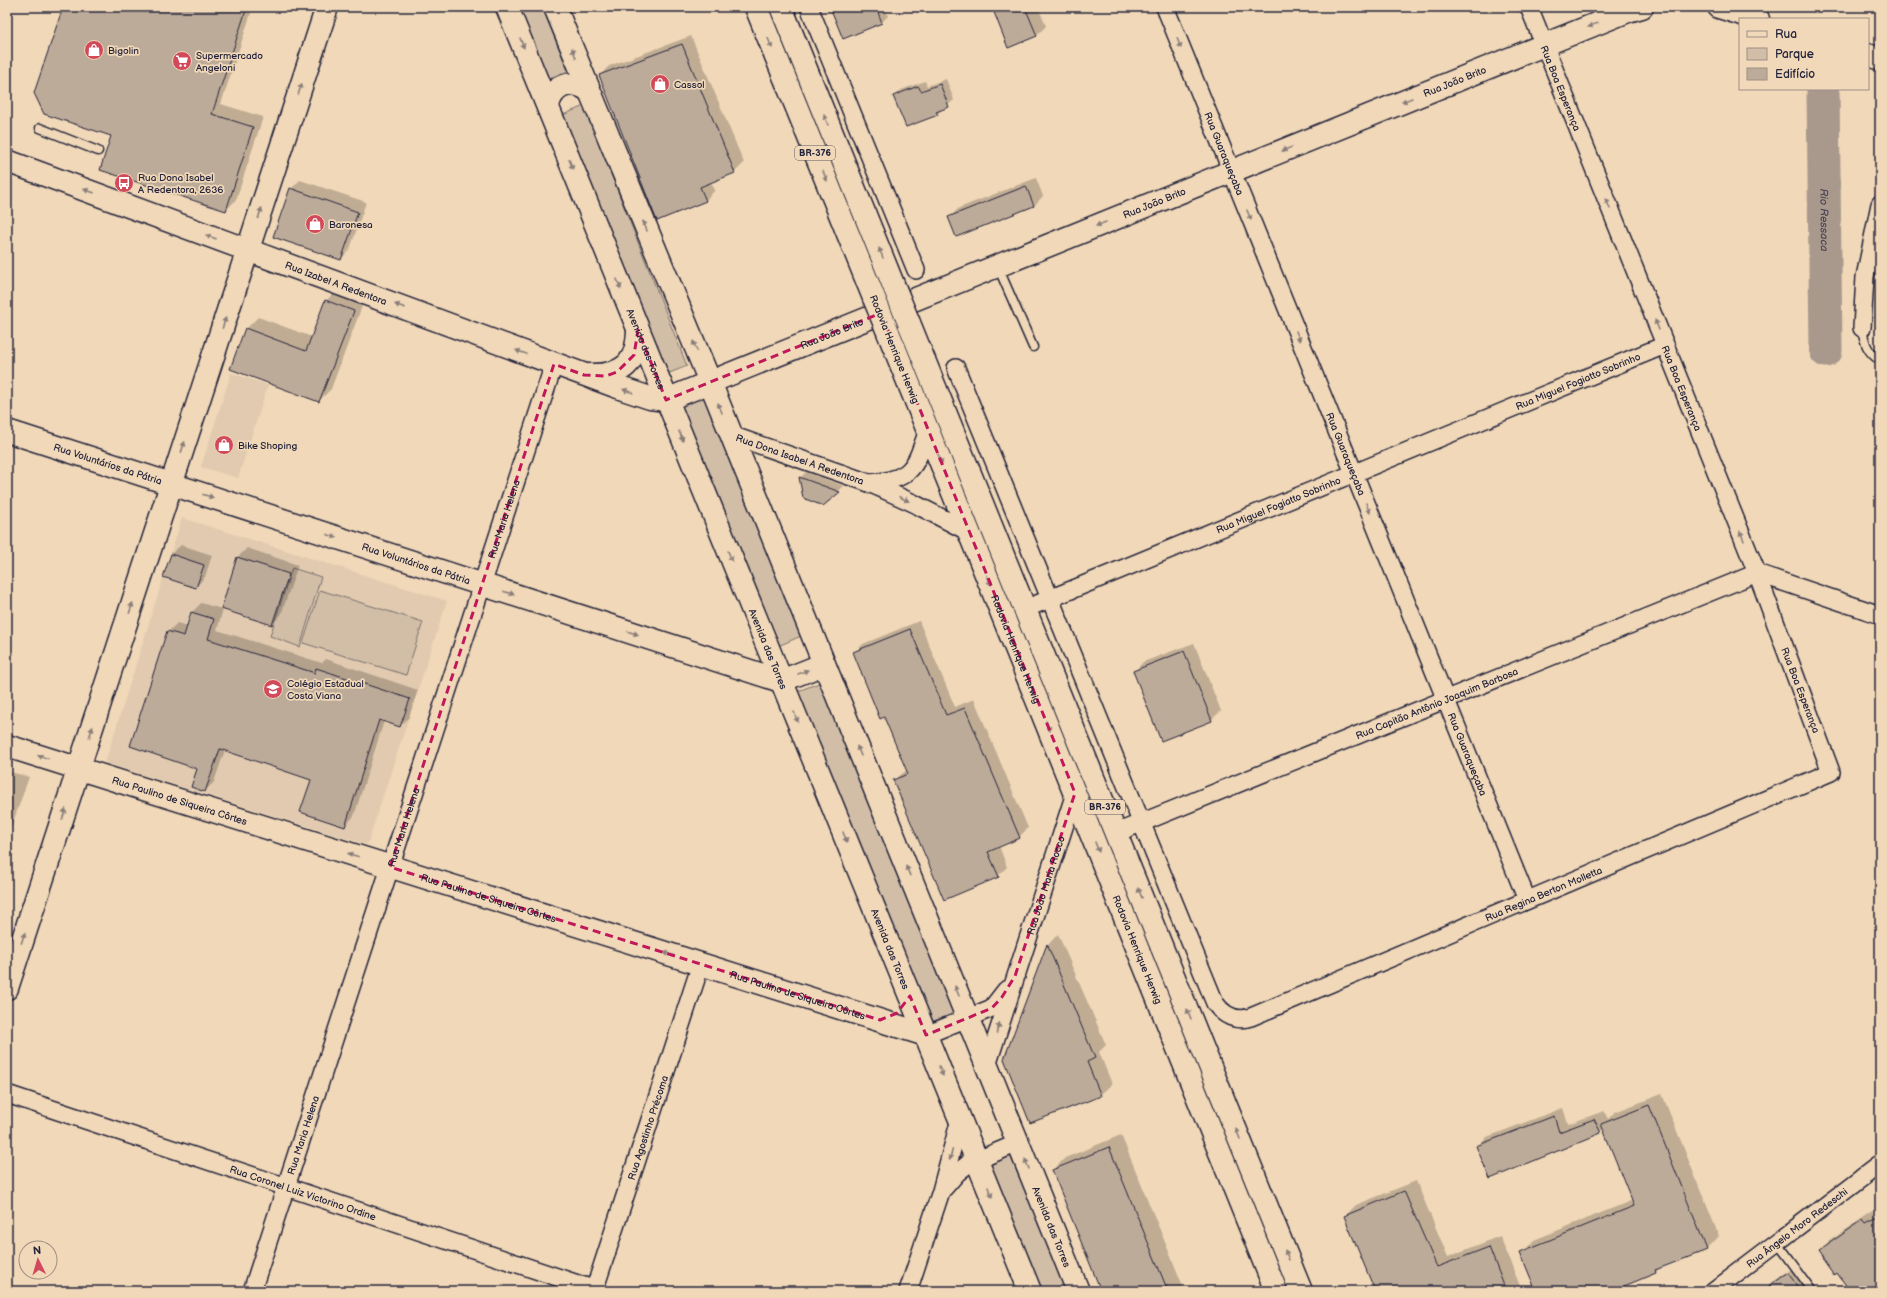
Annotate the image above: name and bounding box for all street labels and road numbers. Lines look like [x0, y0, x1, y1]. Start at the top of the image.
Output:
street label: Rua Boa Esperança [1537, 44, 1583, 133]
street label: Rua João Brito [1422, 64, 1488, 100]
street label: Rua Guaraqueçaba [1201, 110, 1246, 197]
road number: BR-376 [795, 146, 835, 160]
street label: Rua João Brito [1121, 185, 1188, 222]
street label: Rua Izabel A Redentora [283, 259, 389, 308]
street label: Rodovia Henrique Herwig [867, 293, 921, 406]
street label: Avenida das Torres [624, 307, 667, 391]
street label: Rua João Brito [799, 316, 865, 352]
street label: Rua Boa Esperança [1658, 344, 1704, 433]
street label: Rua Miguel Fogiatto Sobrinho [1514, 351, 1643, 413]
street label: Rua Guaraqueçaba [1323, 411, 1367, 498]
street label: Rua Dona Isabel A Redentora [734, 432, 866, 488]
street label: Rua Voluntários da Pátria [52, 441, 164, 488]
street label: Rua Miguel Fogiatto Sobrinho [1215, 474, 1343, 536]
street label: Rua Maria Helena [486, 478, 523, 560]
street label: Rua Voluntários da Pátria [360, 541, 472, 587]
street label: Rodovia Henrique Herwig [988, 593, 1043, 706]
street label: Avenida das Torres [746, 607, 789, 691]
street label: Rua Boa Esperança [1778, 646, 1822, 735]
street label: Rua Capitão Antônio Joaquim Barbosa [1354, 665, 1520, 742]
street label: Rua Guaraqueçaba [1445, 711, 1489, 798]
street label: Rua Paulino de Siqueira Côrtes [110, 774, 248, 828]
street label: Rua Maria Helena [386, 786, 423, 868]
road number: BR-376 [1085, 800, 1125, 814]
street label: Rua João Maria Rocco [1025, 834, 1068, 936]
street label: Rua Regina Berton Molletta [1483, 864, 1604, 924]
street label: Rua Paulino de Siqueira Côrtes [419, 872, 558, 925]
street label: Rodovia Henrique Herwig [1109, 894, 1164, 1006]
street label: Avenida das Torres [868, 907, 912, 991]
street label: Rua Paulino de Siqueira Côrtes [728, 969, 867, 1023]
street label: Rua Agostinho Précoma [626, 1074, 671, 1182]
street label: Rua Maria Helena [285, 1094, 322, 1176]
street label: Rua Coronel Luiz Victorino Ordine [228, 1164, 377, 1223]
street label: Avenida das Torres [1029, 1185, 1073, 1269]
street label: Rua Ângelo Moro Redeschi [1744, 1186, 1850, 1271]

